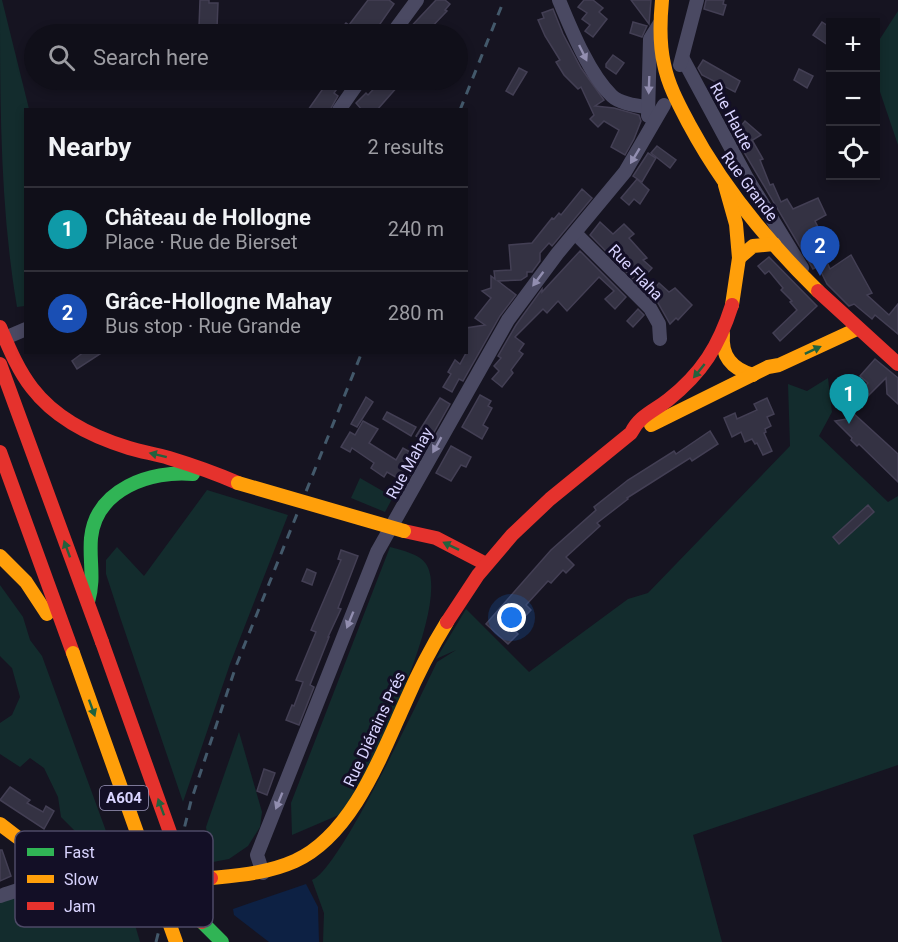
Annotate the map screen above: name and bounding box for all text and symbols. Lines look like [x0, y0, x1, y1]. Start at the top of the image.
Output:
map controls [826, 18, 880, 180]
button: + [826, 18, 880, 72]
search box [24, 24, 468, 90]
icon: search [45, 41, 78, 74]
text: Search here [93, 45, 209, 70]
one-way arrow [579, 45, 588, 62]
button: − [826, 72, 880, 126]
one-way arrow [644, 75, 654, 94]
street label: Rue Haute [706, 79, 757, 153]
button: locate [826, 126, 880, 180]
text: Nearby [48, 132, 131, 162]
text: 2 results [368, 135, 444, 159]
one-way arrow [629, 148, 640, 164]
street label: Rue Grande [717, 148, 782, 225]
text: Château de Hollogne [105, 205, 311, 230]
text: 1 [62, 217, 73, 241]
text: 240 m [388, 217, 444, 241]
pin: 2 [800, 226, 840, 276]
text: Place · Rue de Bierset [105, 230, 298, 254]
street label: Rue Flaha [604, 241, 667, 304]
one-way arrow [532, 271, 545, 287]
text: Grâce-Hollogne Mahay [105, 289, 332, 314]
text: 2 [62, 301, 73, 325]
text: 280 m [388, 301, 444, 325]
text: Bus stop · Rue Grande [105, 314, 301, 338]
one-way arrow [804, 345, 821, 354]
one-way arrow [693, 363, 706, 379]
pin: 1 [830, 374, 868, 424]
street label: Rue Mahay [382, 424, 437, 502]
one-way arrow [433, 437, 443, 454]
one-way arrow [149, 449, 167, 459]
one-way arrow [62, 540, 71, 558]
one-way arrow [443, 541, 460, 551]
your location [497, 603, 526, 632]
one-way arrow [345, 611, 355, 629]
street label: Rue Diérains Prés [339, 669, 409, 790]
one-way arrow [88, 699, 98, 717]
road number: A604 [100, 786, 148, 810]
one-way arrow [273, 792, 283, 810]
one-way arrow [156, 798, 166, 816]
legend [15, 831, 213, 927]
text: Fast [64, 843, 95, 862]
text: Slow [64, 870, 99, 889]
text: Jam [64, 897, 96, 916]

